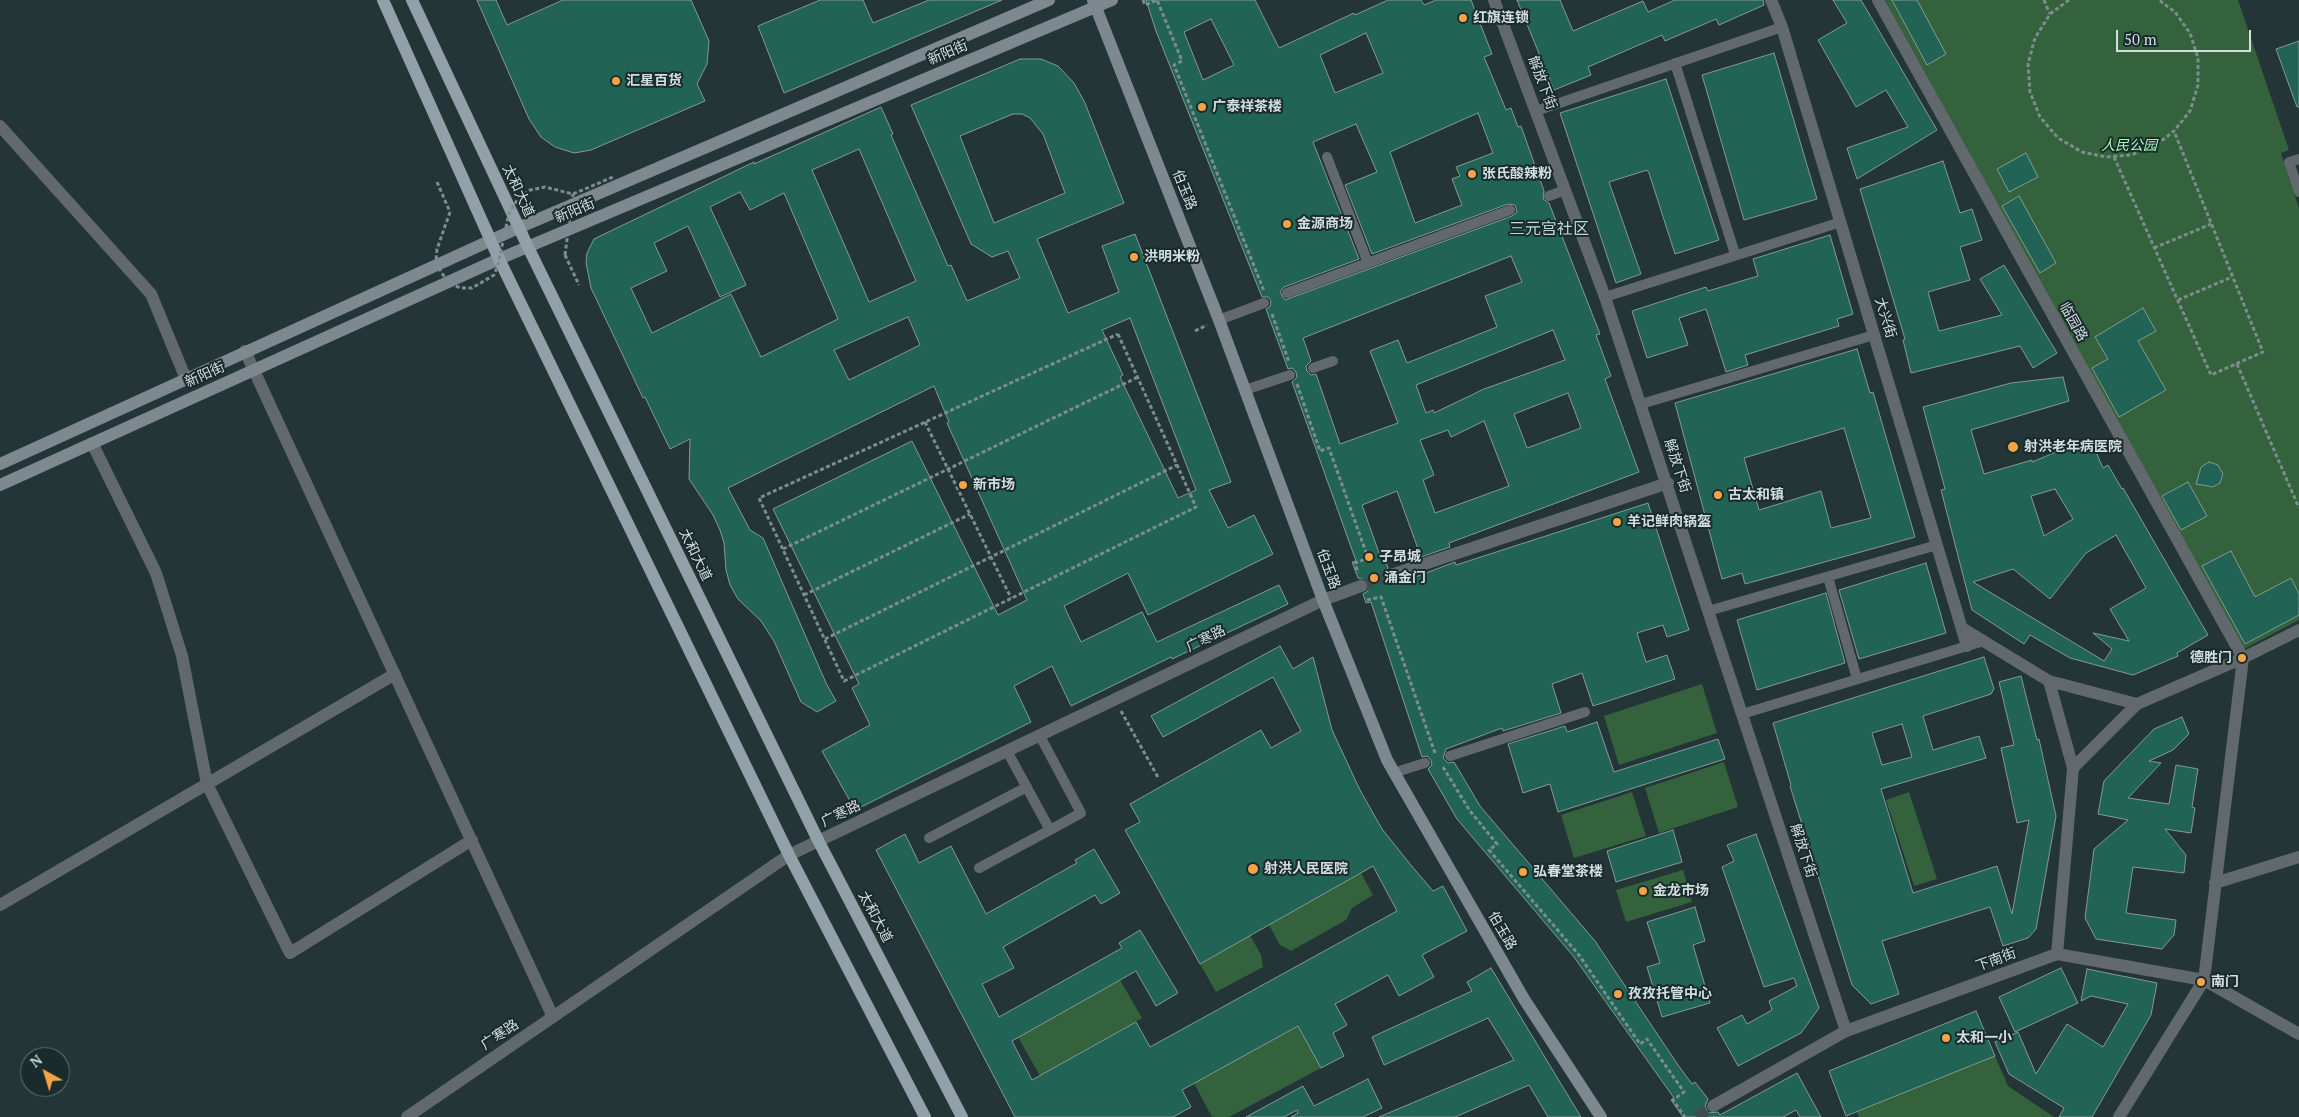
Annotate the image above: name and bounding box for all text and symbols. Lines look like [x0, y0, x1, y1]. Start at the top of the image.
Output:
place label: 红旗连锁 [1473, 10, 1529, 26]
marker: 红旗连锁 [1457, 12, 1469, 24]
scale bar [2119, 20, 2254, 52]
text: 50 m [2124, 29, 2157, 49]
street label: 新阳街 [925, 37, 971, 69]
street label: 解放下街 [1524, 54, 1560, 112]
place label: 汇星百货 [626, 73, 682, 89]
marker: 汇星百货 [610, 75, 622, 87]
place label: 广泰祥茶楼 [1212, 99, 1282, 115]
marker: 广泰祥茶楼 [1196, 101, 1208, 113]
park label: 人民公园 [2101, 138, 2157, 154]
street label: 太和大道 [499, 162, 537, 220]
place label: 张氏酸辣粉 [1482, 166, 1552, 182]
street label: 伯玉路 [1168, 167, 1200, 213]
marker: 张氏酸辣粉 [1466, 168, 1478, 180]
street label: 新阳街 [552, 195, 598, 227]
place label: 金源商场 [1297, 216, 1353, 232]
marker: 金源商场 [1281, 218, 1293, 230]
district label: 三元宫社区 [1509, 219, 1589, 239]
place label: 洪明米粉 [1144, 249, 1200, 265]
marker: 洪明米粉 [1128, 251, 1140, 263]
street label: 大兴街 [1871, 295, 1899, 341]
street label: 临园路 [2055, 300, 2091, 344]
street label: 新阳街 [182, 359, 228, 391]
street label: 解放下街 [1660, 437, 1694, 495]
place label: 射洪老年病医院 [2024, 439, 2122, 455]
marker: 射洪老年病医院 [2006, 440, 2020, 454]
place label: 新市场 [973, 477, 1015, 493]
marker: 新市场 [957, 479, 969, 491]
place label: 古太和镇 [1728, 487, 1784, 503]
marker: 古太和镇 [1712, 489, 1724, 501]
place label: 羊记鲜肉锅盔 [1627, 514, 1711, 530]
marker: 羊记鲜肉锅盔 [1611, 516, 1623, 528]
street label: 太和大道 [675, 526, 715, 584]
street label: 伯玉路 [1313, 546, 1343, 592]
place label: 子昂城 [1379, 549, 1421, 565]
marker: 子昂城 [1363, 551, 1375, 563]
place label: 涌金门 [1384, 570, 1426, 586]
marker: 涌金门 [1368, 572, 1380, 584]
street label: 广寒路 [1183, 622, 1229, 656]
place label: 德胜门 [2190, 650, 2232, 666]
marker: 德胜门 [2236, 652, 2248, 664]
street label: 广寒路 [818, 797, 864, 831]
street label: 解放下街 [1786, 822, 1820, 880]
place label: 射洪人民医院 [1264, 861, 1348, 877]
marker: 射洪人民医院 [1246, 862, 1260, 876]
place label: 弘春堂茶楼 [1533, 864, 1603, 880]
marker: 弘春堂茶楼 [1517, 866, 1529, 878]
place label: 金龙市场 [1653, 883, 1709, 899]
marker: 金龙市场 [1637, 885, 1649, 897]
street label: 太和大道 [854, 888, 896, 946]
street label: 伯玉路 [1484, 909, 1520, 953]
street label: 下南街 [1973, 945, 2019, 975]
place label: 南门 [2211, 974, 2239, 990]
marker: 南门 [2195, 976, 2207, 988]
place label: 孜孜托管中心 [1628, 986, 1712, 1002]
marker: 孜孜托管中心 [1612, 988, 1624, 1000]
street label: 广寒路 [478, 1016, 522, 1054]
place label: 太和一小 [1956, 1030, 2012, 1046]
marker: 太和一小 [1940, 1032, 1952, 1044]
north arrow [20, 1047, 70, 1097]
text: N [26, 1050, 46, 1071]

